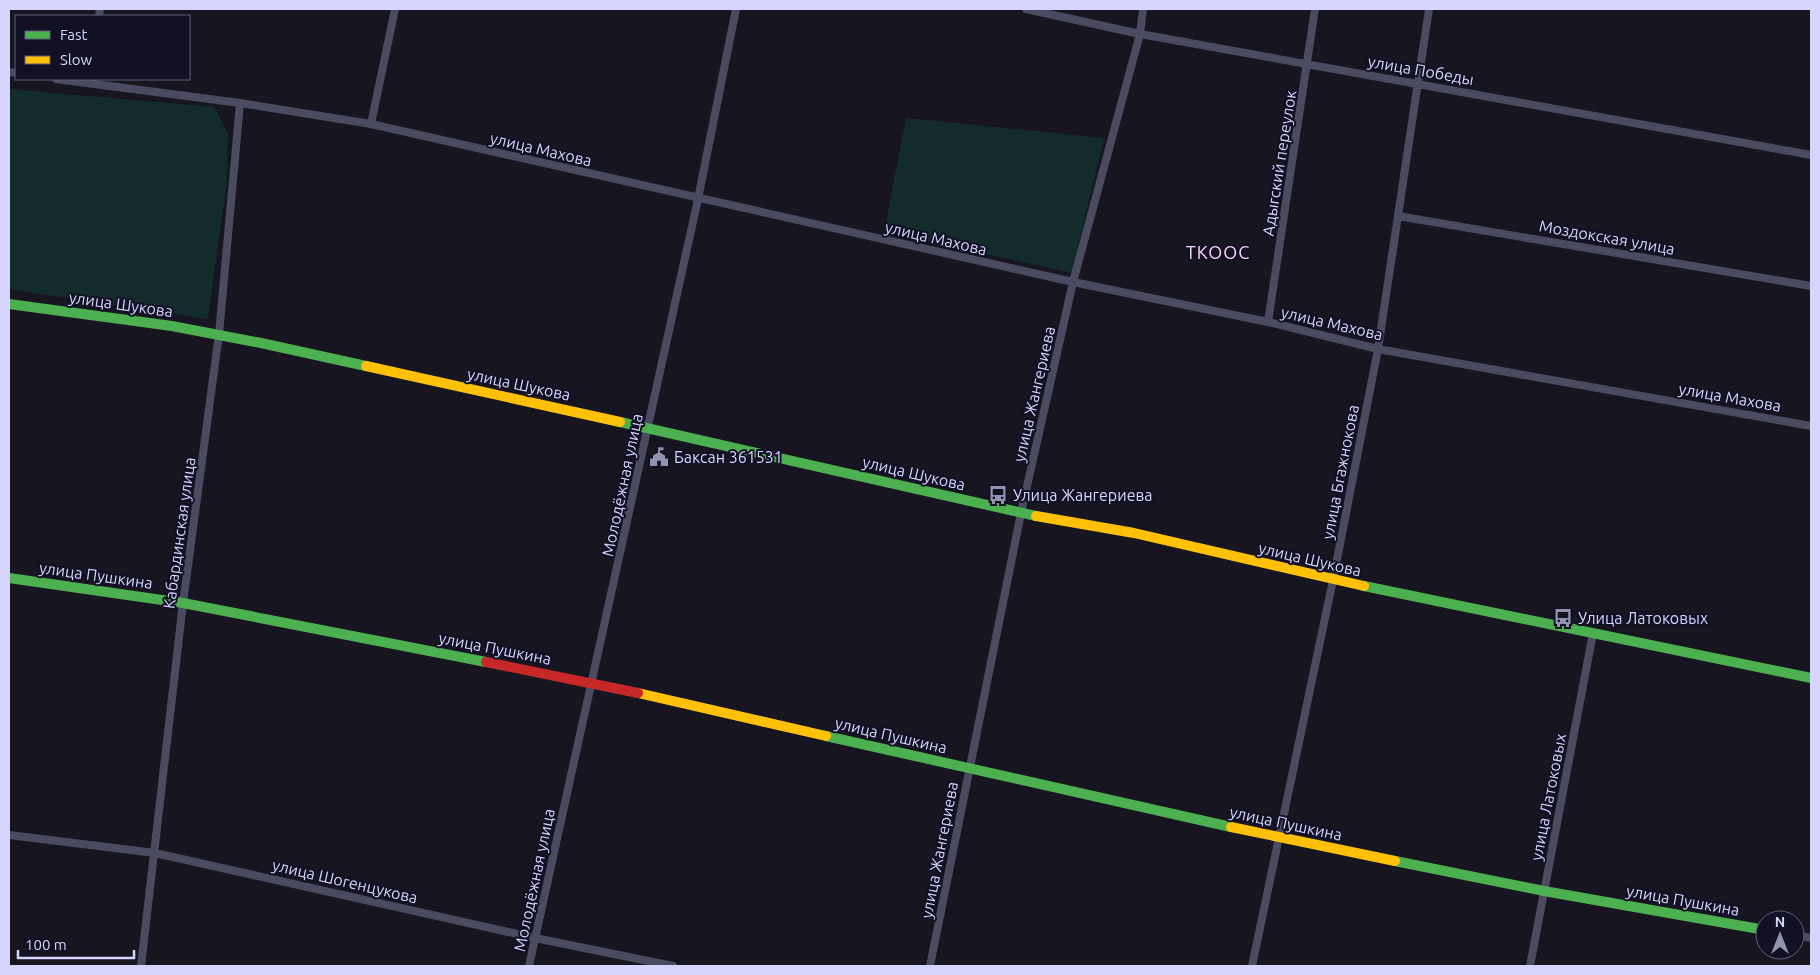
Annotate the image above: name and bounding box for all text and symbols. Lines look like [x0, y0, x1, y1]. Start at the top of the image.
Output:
legend [15, 15, 190, 80]
text: Fast [60, 26, 88, 43]
text: Slow [60, 51, 93, 68]
street label: улица Победы [1367, 52, 1475, 88]
street label: Адыгский переулок [1259, 89, 1299, 237]
street label: улица Махова [488, 129, 594, 169]
street label: Моздокская улица [1538, 216, 1676, 258]
street label: улица Махова [883, 218, 989, 258]
district label: ТКООС [1186, 242, 1250, 262]
street label: улица Шукова [68, 288, 174, 320]
street label: улица Махова [1279, 303, 1385, 343]
street label: улица Жангериева [1010, 324, 1058, 464]
street label: улица Шукова [466, 364, 572, 404]
street label: улица Махова [1677, 379, 1783, 415]
street label: улица Бгажнокова [1318, 403, 1362, 541]
street label: Молодёжная улица [598, 412, 646, 558]
public building icon: Баксан 361531 [648, 446, 670, 468]
place label: Баксан 361531 [674, 448, 783, 466]
street label: улица Шукова [861, 452, 967, 494]
street label: Кабардинская улица [159, 456, 199, 610]
bus stop icon: Улица Жангериева [987, 484, 1009, 506]
place label: Улица Жангериева [1013, 486, 1153, 504]
street label: улица Шукова [1257, 538, 1363, 580]
street label: улица Пушкина [38, 558, 154, 592]
bus stop icon: Улица Латоковых [1552, 607, 1574, 629]
place label: Улица Латоковых [1578, 609, 1708, 627]
street label: улица Пушкина [437, 628, 553, 668]
street label: улица Пушкина [833, 713, 949, 757]
street label: улица Латоковых [1527, 732, 1569, 862]
street label: улица Жангериева [917, 780, 961, 920]
street label: улица Пушкина [1228, 802, 1344, 844]
street label: Молодёжная улица [510, 807, 558, 953]
street label: улица Шогенцукова [271, 856, 419, 906]
street label: улица Пушкина [1625, 881, 1741, 919]
north arrow [1755, 910, 1805, 960]
text: N [1775, 914, 1785, 930]
scale bar [18, 928, 134, 960]
text: 100 m [25, 936, 67, 953]

